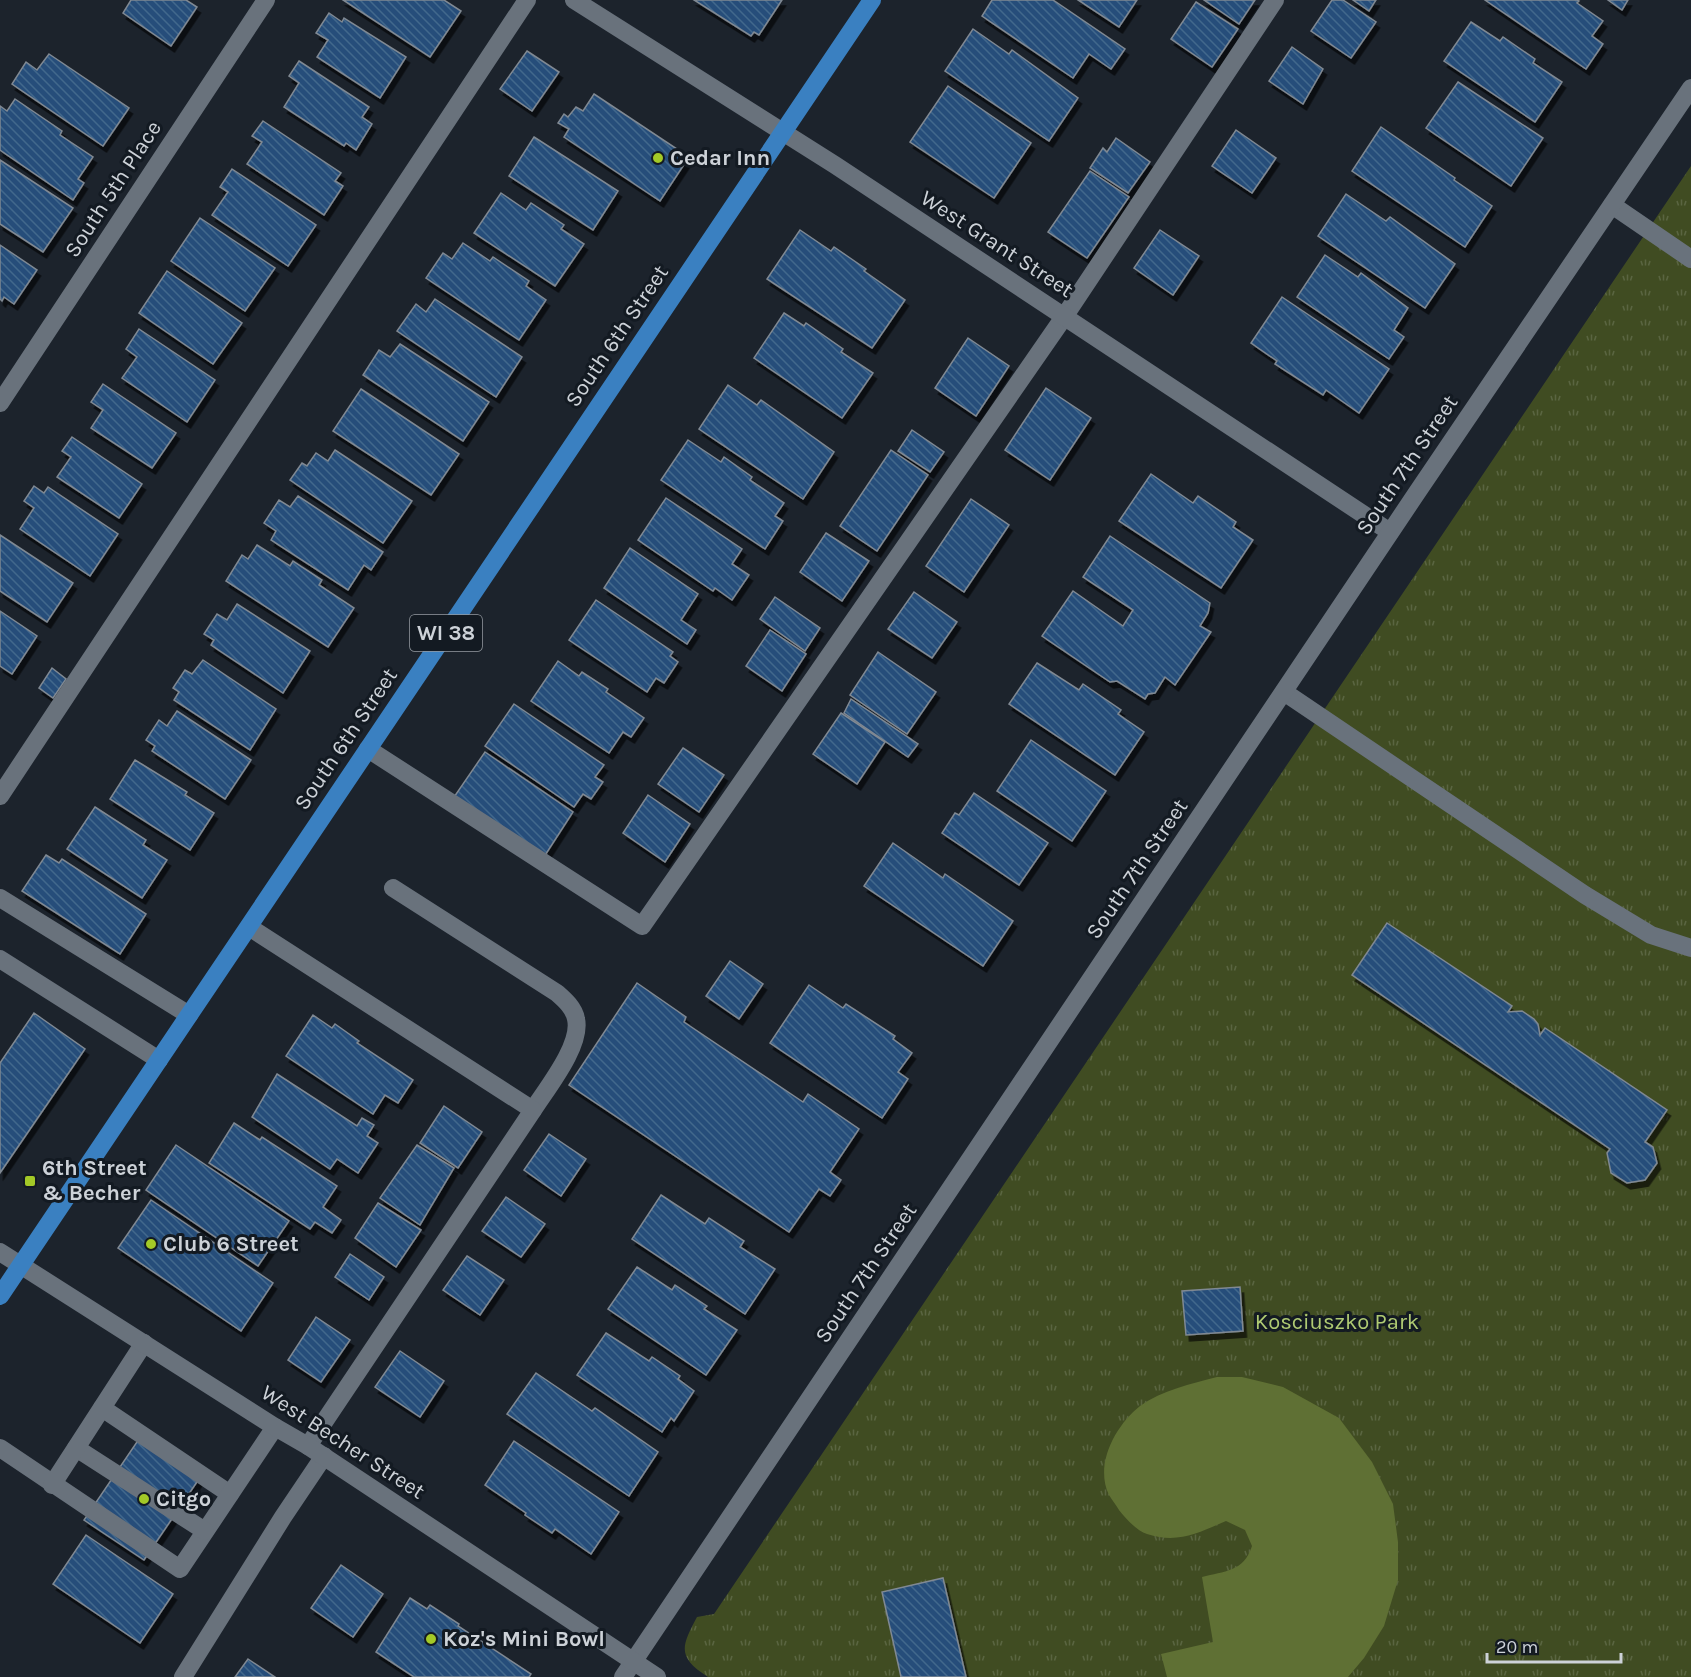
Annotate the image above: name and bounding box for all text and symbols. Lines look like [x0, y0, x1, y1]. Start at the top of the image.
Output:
street label: South 5th Place [59, 116, 167, 262]
place label: Cedar Inn [670, 145, 770, 171]
marker: Cedar Inn [651, 151, 665, 165]
street label: West Grant Street [916, 185, 1078, 303]
street label: South 6th Street [560, 260, 674, 412]
street label: South 7th Street [1351, 390, 1463, 540]
road number: WI 38 [410, 615, 482, 651]
street label: South 6th Street [289, 663, 403, 815]
street label: South 7th Street [1081, 794, 1193, 944]
place label: 6th Street & Becher [42, 1155, 147, 1206]
marker: 6th Street & Becher [23, 1174, 37, 1188]
street label: South 7th Street [810, 1198, 922, 1348]
place label: Club 6 Street [163, 1231, 299, 1257]
marker: Club 6 Street [144, 1237, 158, 1251]
park label: Kosciuszko Park [1255, 1309, 1419, 1335]
street label: West Becher Street [256, 1379, 430, 1505]
place label: Citgo [156, 1486, 211, 1512]
marker: Citgo [137, 1492, 151, 1506]
place label: Koz's Mini Bowl [443, 1626, 605, 1652]
scale bar [1487, 1626, 1620, 1664]
marker: Koz's Mini Bowl [424, 1632, 438, 1646]
text: 20 m [1496, 1636, 1538, 1658]

